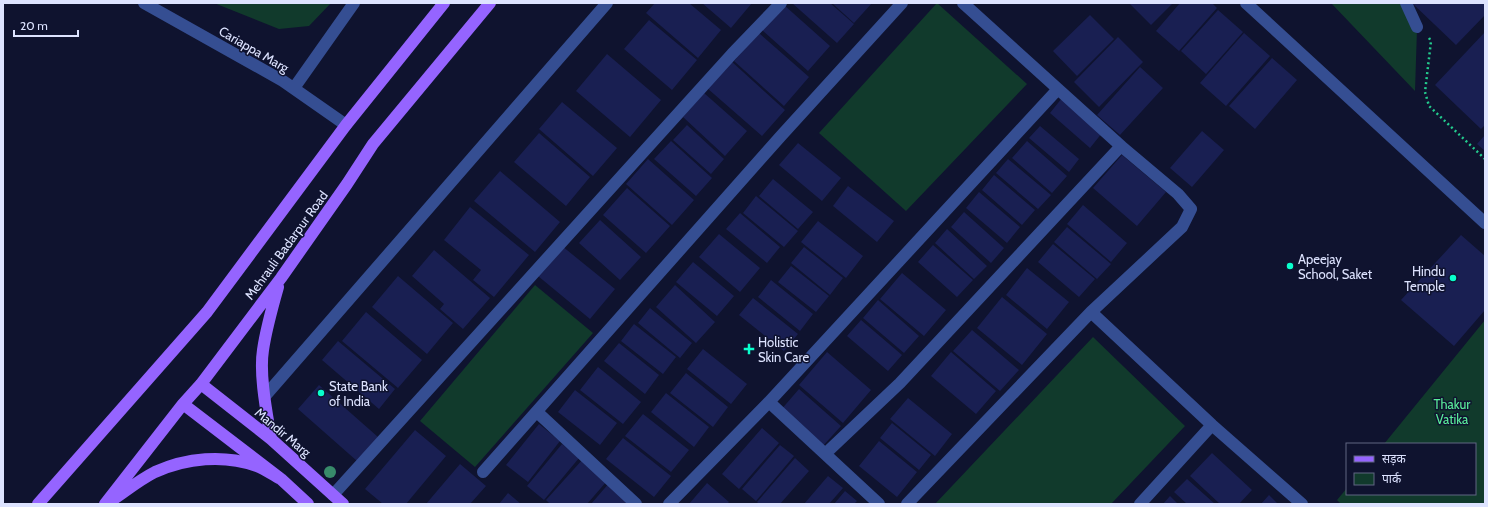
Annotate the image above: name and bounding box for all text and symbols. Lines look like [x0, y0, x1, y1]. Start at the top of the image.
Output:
scale bar [14, 12, 78, 38]
text: 20 m [20, 18, 48, 33]
street label: Cariappa Marg [216, 23, 292, 76]
street label: Mehrauli Badarpur Road [241, 187, 331, 303]
place label: Apeejay School, Saket [1298, 251, 1373, 282]
marker: Apeejay School, Saket [1285, 261, 1295, 271]
place label: Hindu Temple [1404, 263, 1445, 294]
marker: Hindu Temple [1448, 273, 1458, 283]
place label: Holistic Skin Care [758, 334, 809, 365]
marker: Holistic Skin Care [743, 343, 755, 355]
place label: State Bank of India [329, 378, 388, 409]
marker: State Bank of India [316, 388, 326, 398]
park label: Thakur Vatika [1434, 396, 1471, 427]
street label: Mandir Marg [252, 404, 315, 460]
legend [1346, 443, 1476, 495]
text: सड़क [1382, 451, 1407, 466]
text: पार्क [1382, 471, 1402, 486]

